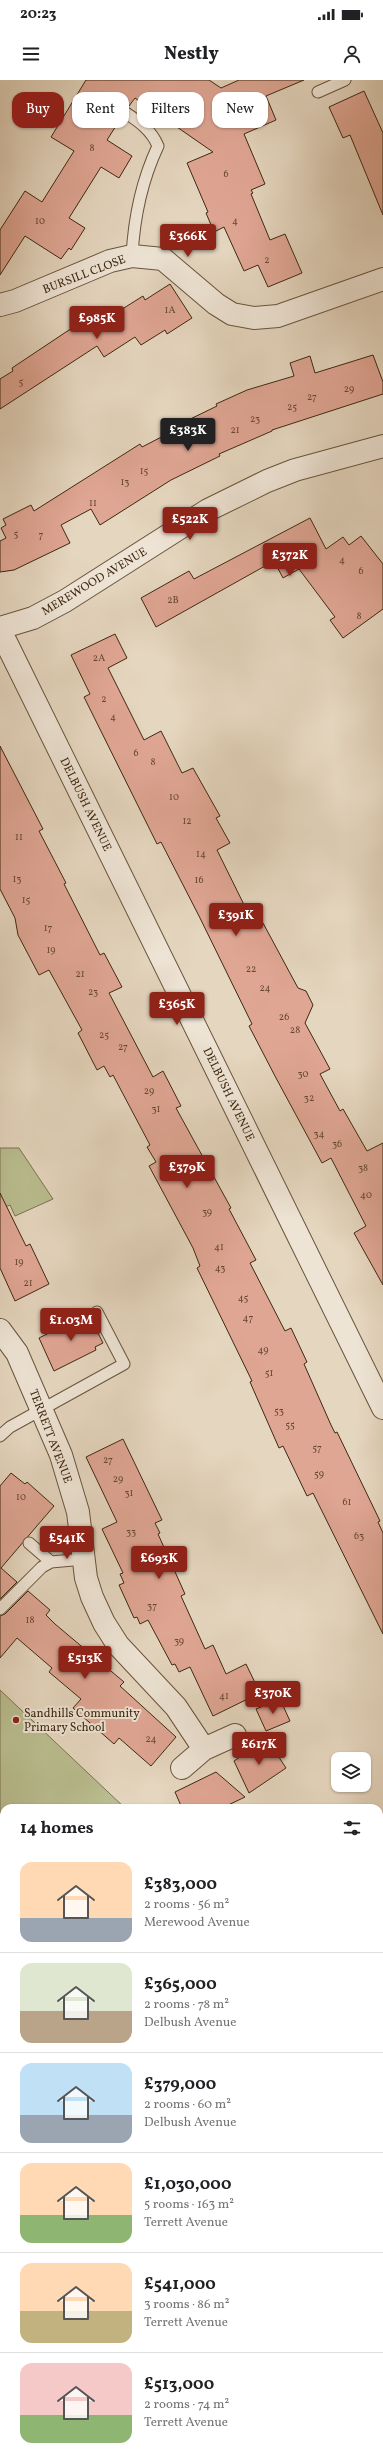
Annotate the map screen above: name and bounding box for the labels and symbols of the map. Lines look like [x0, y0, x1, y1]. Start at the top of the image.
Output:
house number: 8 [89, 141, 95, 155]
house number: 6 [223, 167, 229, 181]
house number: 10 [35, 214, 45, 228]
house number: 4 [232, 214, 238, 228]
pin: £366K [160, 224, 216, 258]
street label: BURSILL CLOSE [41, 252, 128, 298]
house number: 2 [264, 253, 270, 267]
house number: 1A [165, 303, 175, 317]
pin: £985K [69, 306, 125, 340]
house number: 5 [19, 375, 24, 389]
house number: 29 [344, 382, 354, 396]
house number: 27 [307, 390, 317, 404]
house number: 25 [287, 400, 297, 414]
house number: 23 [250, 412, 260, 426]
pin: £383K [160, 418, 216, 452]
house number: 21 [230, 423, 240, 437]
house number: 15 [140, 464, 149, 478]
house number: 13 [120, 475, 130, 489]
house number: 11 [89, 496, 97, 510]
pin: £522K [162, 507, 218, 541]
house number: 5 [14, 527, 19, 541]
house number: 7 [39, 528, 44, 542]
pin: £372K [262, 543, 318, 577]
street label: MEREWOOD AVENUE [39, 544, 150, 620]
house number: 4 [339, 553, 345, 567]
house number: 6 [358, 564, 364, 578]
house number: 2B [167, 593, 179, 607]
house number: 8 [356, 609, 362, 623]
house number: 2A [93, 651, 105, 665]
house number: 2 [101, 692, 107, 706]
house number: 4 [110, 710, 116, 724]
house number: 6 [133, 746, 139, 760]
street label: DELBUSH AVENUE [55, 755, 115, 854]
house number: 8 [150, 755, 156, 769]
house number: 10 [169, 790, 179, 804]
house number: 12 [182, 814, 192, 828]
house number: 11 [15, 830, 23, 844]
house number: 14 [196, 847, 206, 861]
house number: 13 [12, 872, 22, 886]
house number: 16 [195, 873, 203, 887]
house number: 15 [22, 893, 31, 907]
pin: £391K [208, 903, 264, 937]
house number: 17 [44, 921, 53, 935]
house number: 19 [46, 943, 56, 957]
house number: 22 [246, 962, 256, 976]
house number: 21 [75, 967, 85, 981]
house number: 24 [259, 981, 271, 995]
house number: 23 [88, 985, 98, 999]
pin: £365K [149, 992, 205, 1026]
house number: 26 [279, 1010, 289, 1024]
house number: 28 [290, 1023, 300, 1037]
house number: 25 [99, 1028, 109, 1042]
house number: 27 [118, 1040, 128, 1054]
street label: DELBUSH AVENUE [198, 1045, 258, 1144]
house number: 30 [298, 1067, 308, 1081]
house number: 29 [144, 1084, 154, 1098]
house number: 32 [304, 1091, 314, 1105]
house number: 31 [151, 1102, 161, 1116]
house number: 34 [313, 1127, 325, 1141]
house number: 36 [332, 1137, 342, 1151]
pin: £379K [159, 1155, 215, 1189]
house number: 38 [358, 1161, 368, 1175]
house number: 40 [360, 1188, 372, 1202]
house number: 39 [202, 1205, 212, 1219]
house number: 41 [214, 1240, 224, 1254]
house number: 19 [14, 1255, 24, 1269]
house number: 43 [215, 1261, 225, 1275]
house number: 21 [23, 1276, 33, 1290]
house number: 45 [238, 1291, 248, 1305]
pin: £1.03M [38, 1308, 104, 1342]
house number: 47 [243, 1311, 254, 1325]
house number: 49 [258, 1343, 268, 1357]
house number: 51 [265, 1366, 273, 1380]
street label: TERRETT AVENUE [25, 1387, 75, 1486]
house number: 53 [274, 1404, 284, 1418]
house number: 55 [285, 1418, 295, 1432]
house number: 57 [312, 1441, 322, 1455]
house number: 27 [103, 1453, 113, 1467]
house number: 59 [314, 1467, 324, 1481]
house number: 29 [113, 1472, 123, 1486]
house number: 31 [124, 1486, 134, 1500]
house number: 10 [16, 1490, 26, 1504]
house number: 61 [343, 1495, 352, 1509]
house number: 33 [126, 1525, 136, 1539]
pin: £541K [39, 1526, 95, 1560]
house number: 63 [354, 1529, 364, 1543]
pin: £693K [131, 1546, 187, 1580]
house number: 37 [147, 1599, 157, 1613]
house number: 18 [26, 1613, 34, 1627]
house number: 39 [174, 1634, 184, 1648]
pin: £513K [57, 1646, 113, 1680]
pin: £370K [245, 1681, 301, 1715]
house number: 41 [219, 1689, 229, 1703]
place label: Sandhills Community Primary School [24, 1706, 140, 1736]
marker: Sandhills Community Primary School [11, 1715, 21, 1725]
house number: 24 [145, 1732, 157, 1746]
pin: £617K [231, 1732, 287, 1766]

